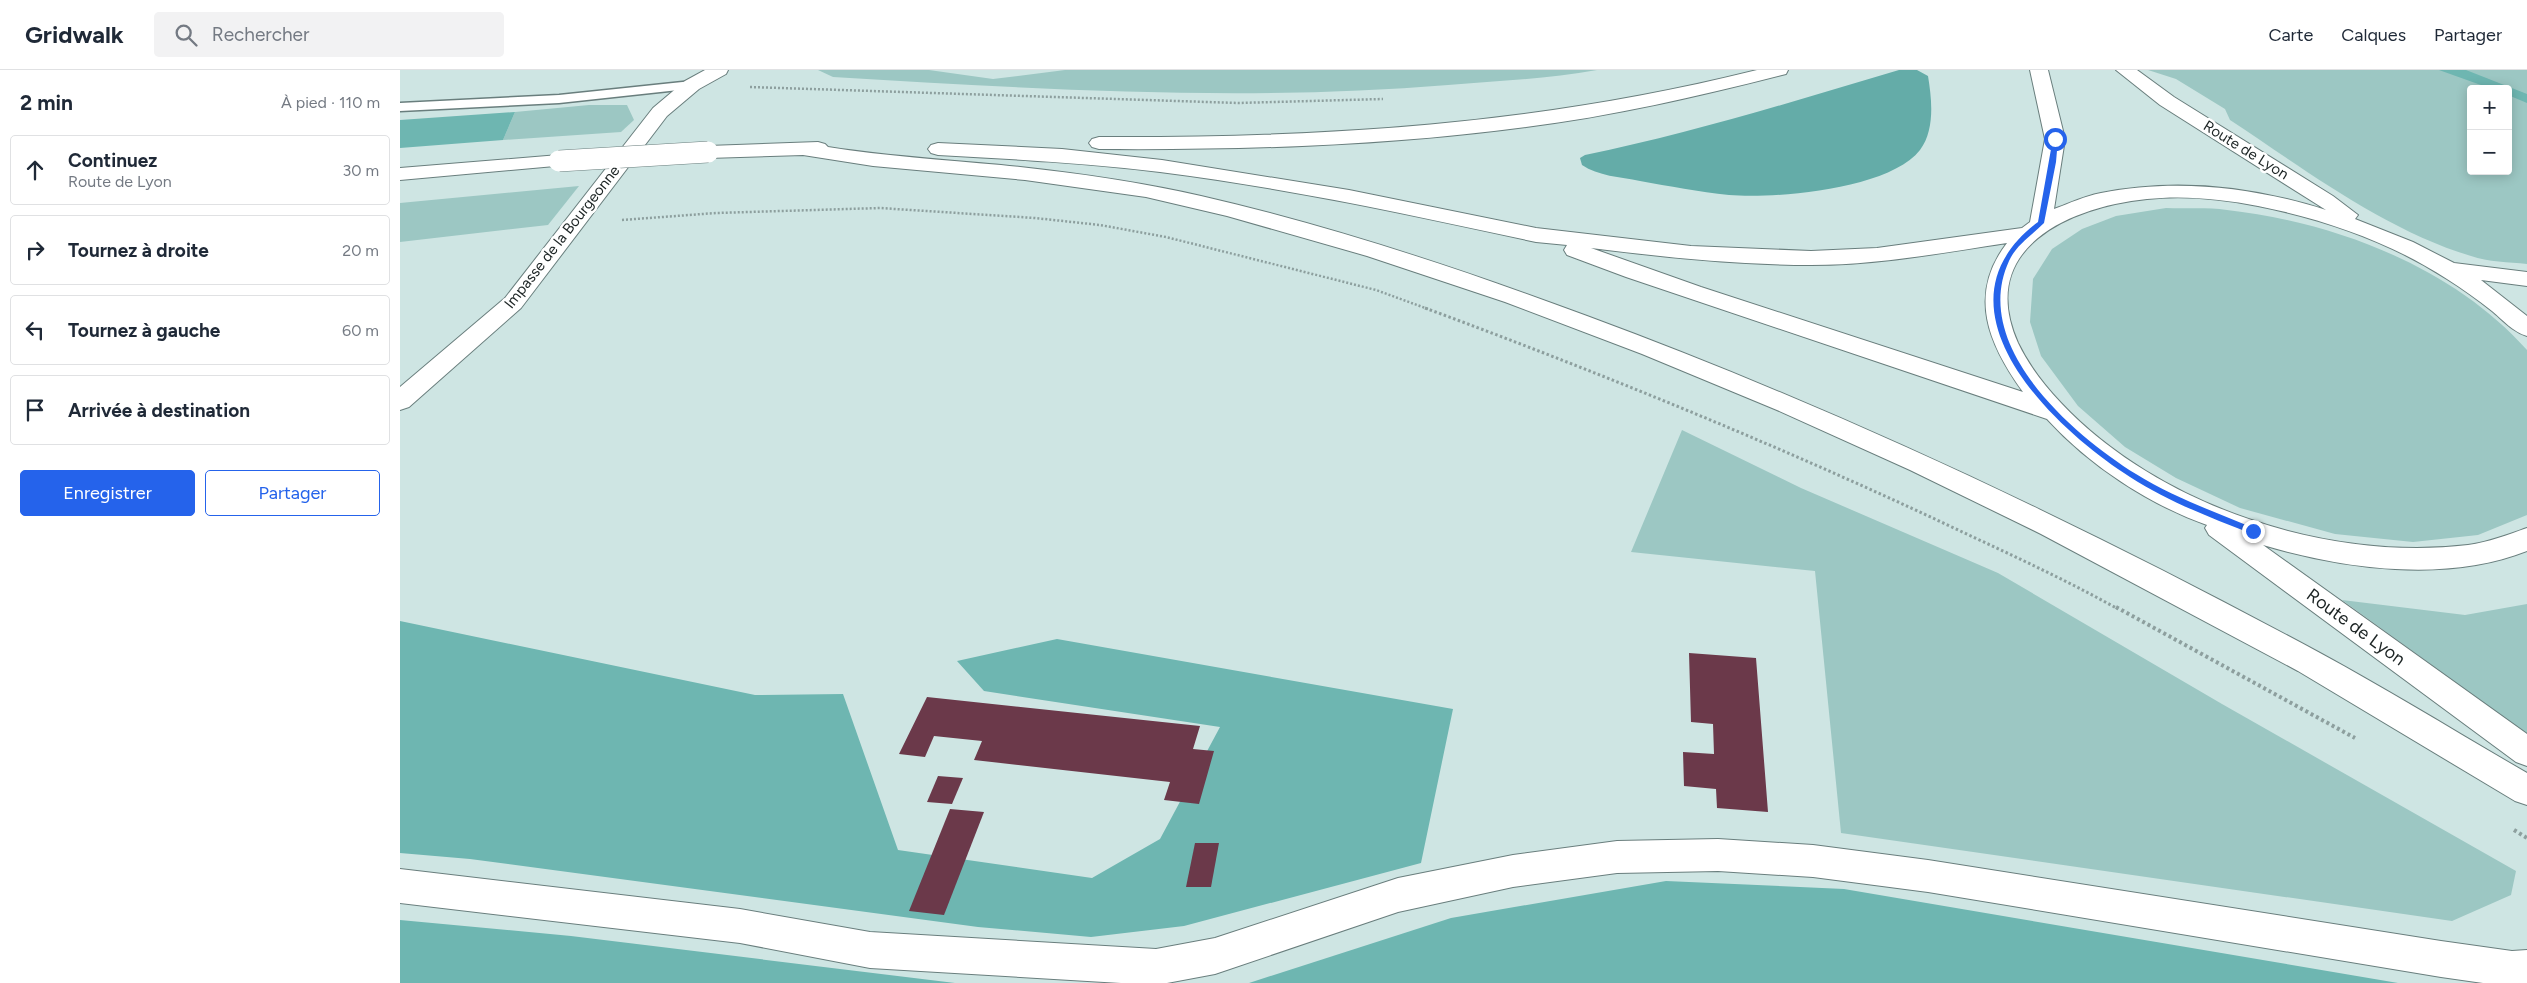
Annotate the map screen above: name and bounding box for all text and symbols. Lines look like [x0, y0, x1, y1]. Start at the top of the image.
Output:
search box [154, 12, 504, 57]
text: Gridwalk [25, 20, 124, 49]
icon: search [172, 21, 200, 49]
text: Rechercher [212, 23, 309, 46]
text: Carte [2268, 24, 2313, 46]
text: Calques [2341, 24, 2406, 46]
text: Partager [2434, 24, 2502, 46]
map controls [2467, 85, 2512, 175]
button: + [2467, 85, 2512, 130]
text: 2 min [20, 90, 73, 115]
text: À pied · 110 m [281, 93, 380, 112]
street label: Route de Lyon [2200, 117, 2292, 183]
route start [2044, 128, 2067, 151]
button: − [2467, 130, 2512, 175]
text: Continuez [68, 149, 157, 172]
icon: ahead [21, 156, 49, 184]
text: 30 m [342, 161, 379, 180]
street label: Impasse de la Bourgeonne [501, 162, 623, 312]
text: Route de Lyon [68, 172, 172, 191]
icon: right [21, 236, 49, 264]
text: Tournez à droite [68, 239, 209, 262]
text: 20 m [342, 241, 379, 260]
icon: left [21, 316, 49, 344]
text: Tournez à gauche [68, 319, 220, 342]
text: 60 m [342, 321, 379, 340]
icon: arrive [21, 396, 49, 424]
text: Arrivée à destination [68, 399, 250, 422]
button: Enregistrer [20, 470, 195, 516]
button: Partager [205, 470, 380, 516]
route end [2242, 520, 2265, 543]
street label: Route de Lyon [2302, 584, 2410, 670]

